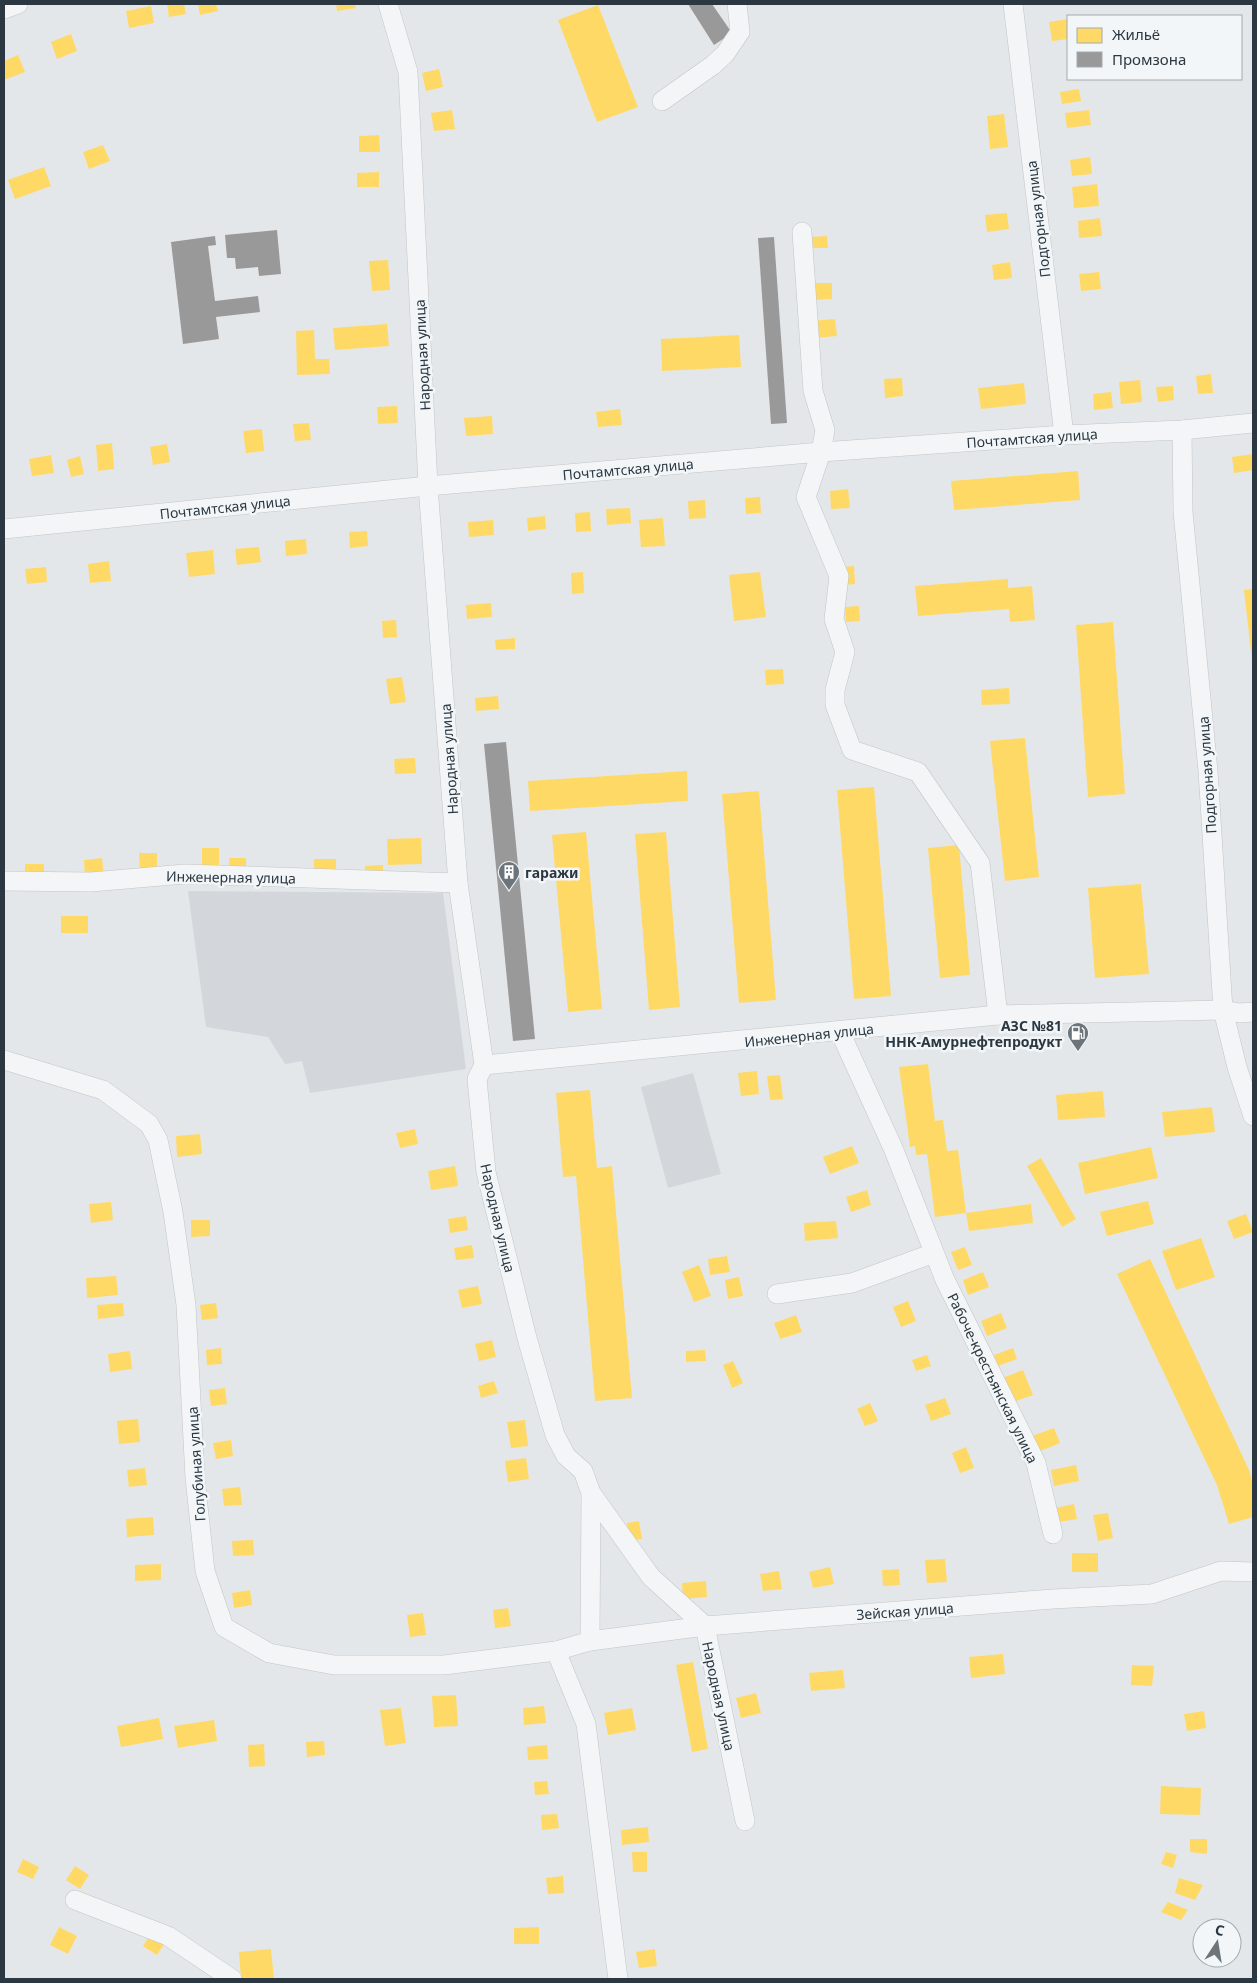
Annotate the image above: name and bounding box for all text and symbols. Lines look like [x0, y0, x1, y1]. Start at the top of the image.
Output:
legend [1067, 15, 1242, 80]
text: Жильё [1112, 24, 1160, 44]
text: Промзона [1112, 49, 1186, 69]
street label: Подгорная улица [1021, 160, 1055, 278]
street label: Народная улица [410, 299, 434, 411]
street label: Почтамтская улица [966, 424, 1098, 452]
street label: Почтамтская улица [562, 454, 694, 484]
street label: Почтамтская улица [159, 491, 291, 523]
street label: Народная улица [436, 703, 462, 815]
street label: Подгорная улица [1193, 716, 1221, 834]
building icon: гаражи [497, 860, 521, 891]
place label: гаражи [525, 863, 579, 882]
street label: Инженерная улица [166, 866, 296, 888]
place label: АЗС №81 ННК-Амурнефтепродукт [885, 1016, 1062, 1051]
street label: Инженерная улица [743, 1019, 875, 1051]
fuel station icon: АЗС №81 ННК-Амурнефтепродукт [1066, 1021, 1090, 1052]
street label: Народная улица [476, 1162, 520, 1274]
street label: Рабоче-крестьянская улица [943, 1290, 1043, 1466]
street label: Голубиная улица [183, 1406, 209, 1522]
street label: Зейская улица [856, 1598, 954, 1624]
street label: Народная улица [698, 1640, 740, 1752]
north arrow [1192, 1918, 1242, 1968]
text: С [1213, 1920, 1226, 1940]

